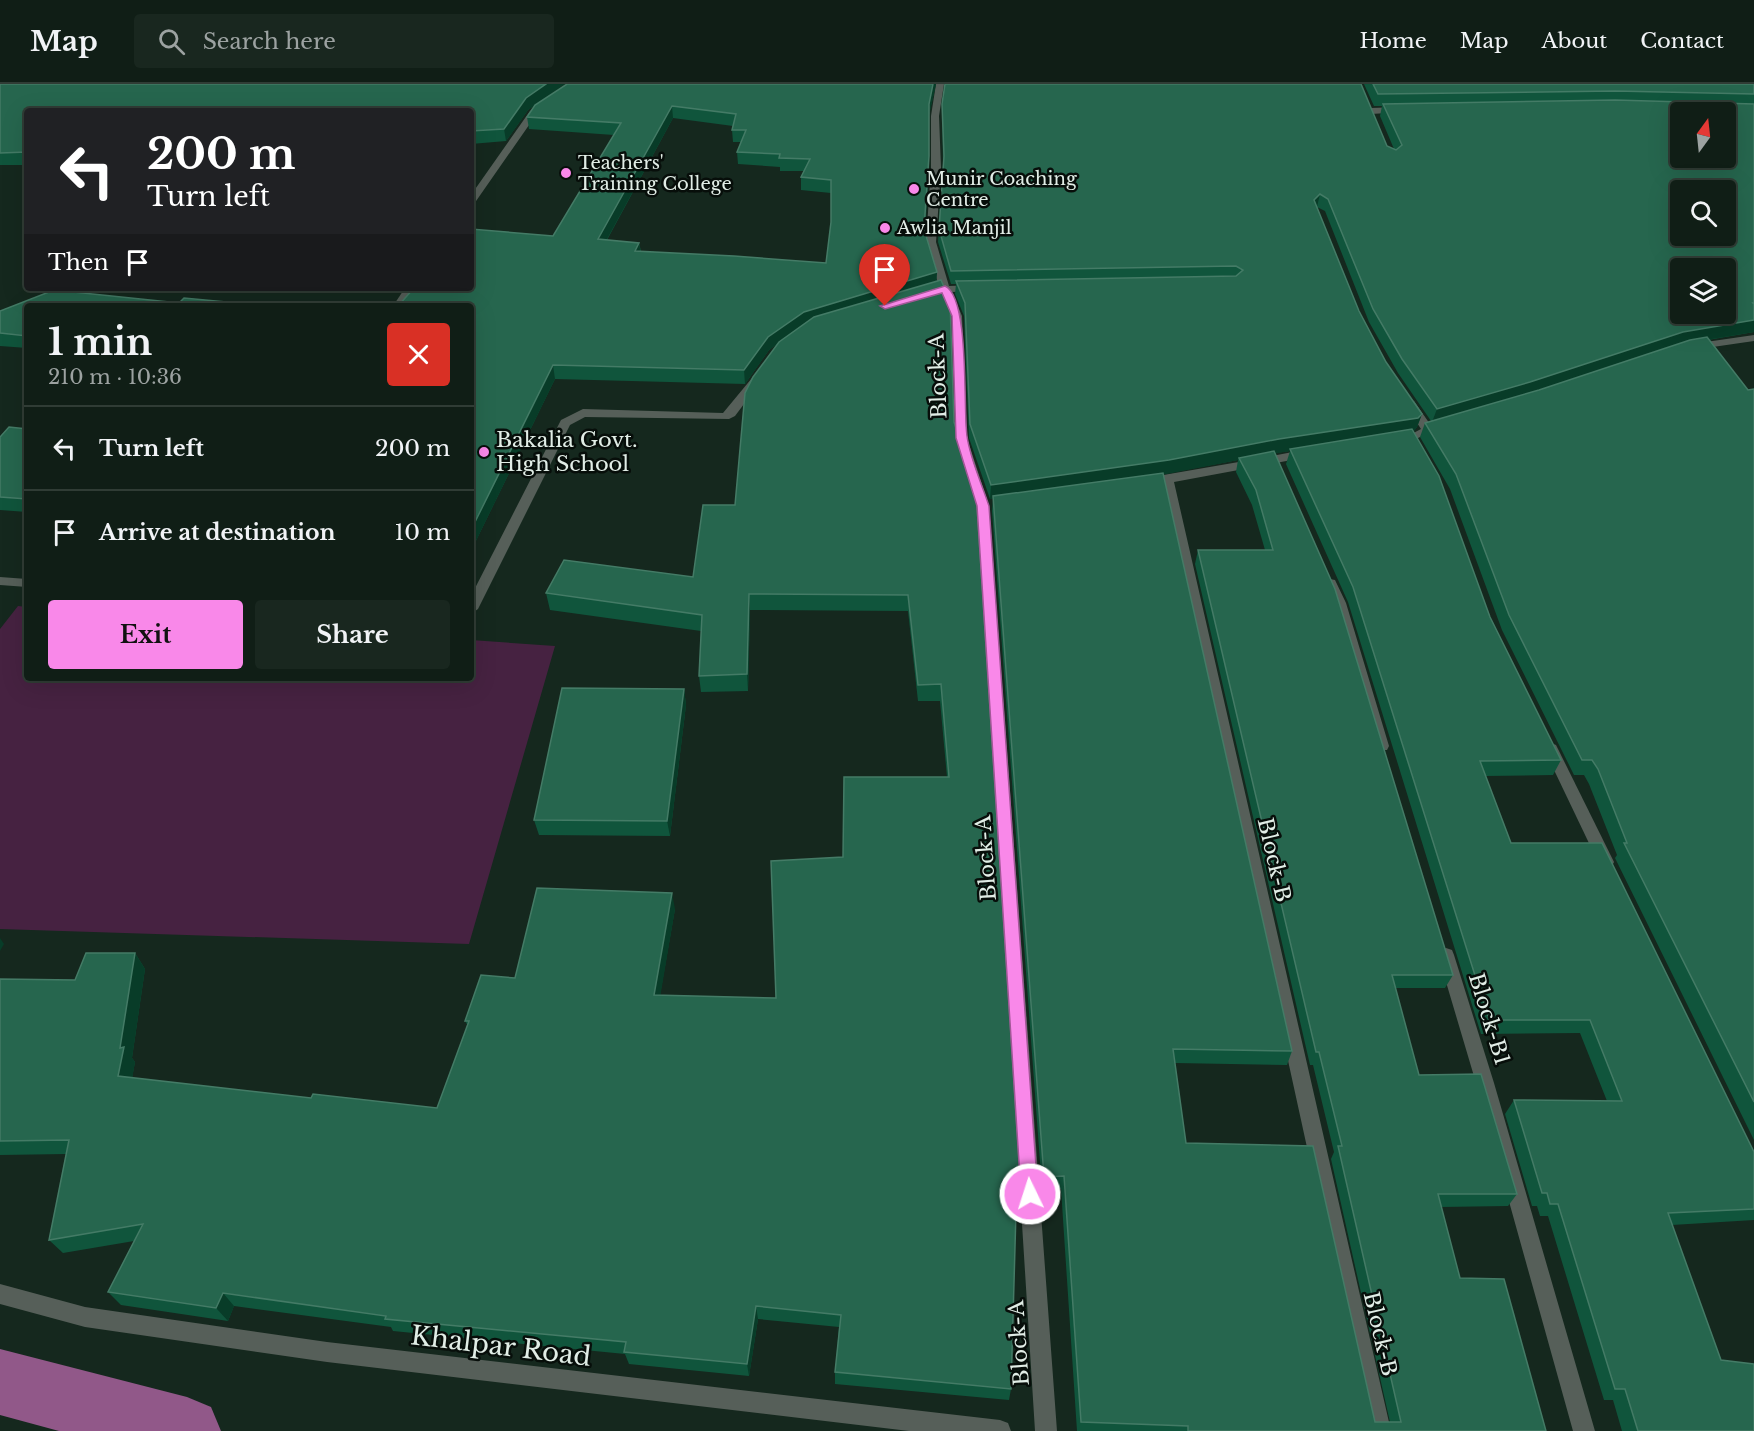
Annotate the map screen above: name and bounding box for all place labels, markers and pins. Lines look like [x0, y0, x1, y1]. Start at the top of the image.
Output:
place label: Teachers' Training College [578, 152, 732, 195]
marker: Teachers' Training College [559, 166, 573, 180]
place label: Munir Coaching Centre [926, 168, 1077, 211]
marker: Munir Coaching Centre [907, 182, 921, 196]
place label: Awlia Manjil [896, 217, 1012, 239]
marker: Awlia Manjil [878, 221, 892, 235]
pin [859, 244, 910, 306]
place label: Bakalia Govt. High School [496, 427, 638, 477]
marker: Bakalia Govt. High School [477, 445, 491, 459]

